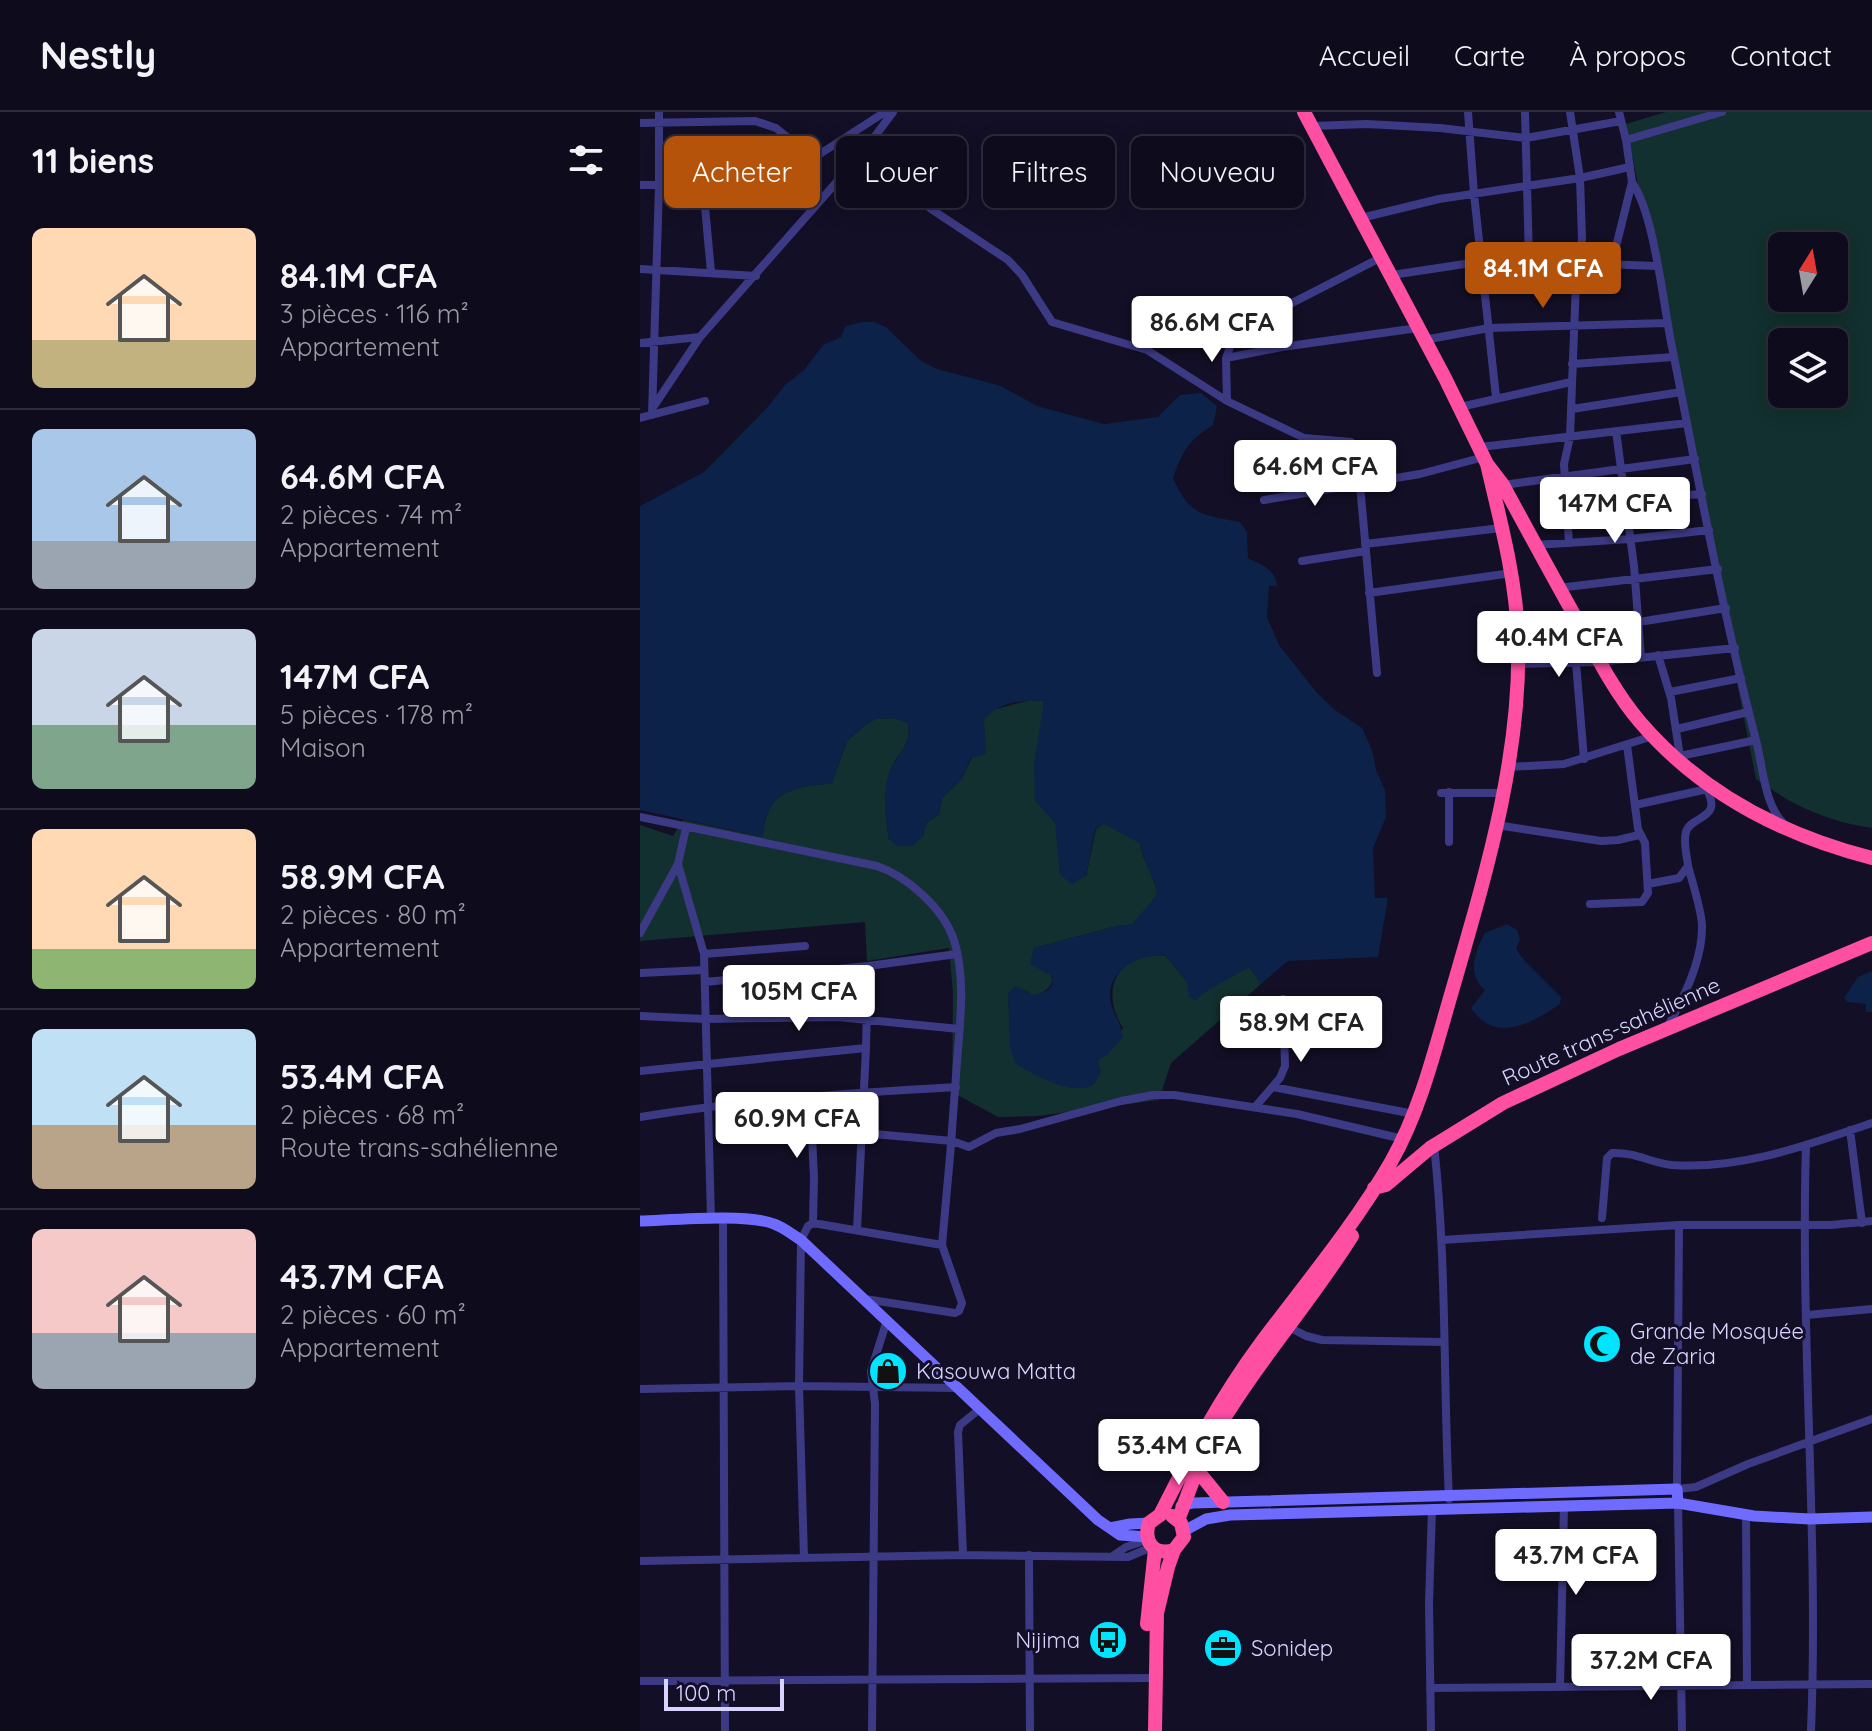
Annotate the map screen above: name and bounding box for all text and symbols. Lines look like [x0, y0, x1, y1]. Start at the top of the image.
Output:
text: Nestly [40, 31, 156, 79]
text: Accueil [1319, 38, 1410, 73]
text: Carte [1454, 38, 1525, 73]
text: À propos [1569, 38, 1686, 73]
text: Contact [1730, 38, 1832, 73]
chip: Acheter [664, 136, 820, 208]
chip: Louer [836, 136, 967, 208]
chip: Filtres [983, 136, 1115, 208]
chip: Nouveau [1131, 136, 1304, 208]
icon: filters [564, 138, 608, 182]
text: 11 biens [32, 139, 154, 182]
north arrow [1768, 232, 1848, 312]
map controls [1768, 232, 1848, 408]
pin: 84.1M CFA [1451, 242, 1635, 310]
text: 84.1M CFA [1483, 251, 1603, 284]
text: 84.1M CFA [280, 254, 437, 297]
icon: home [96, 260, 192, 356]
pin: 86.6M CFA [1120, 296, 1304, 364]
text: 3 pièces · 116 m² [280, 297, 469, 330]
text: 86.6M CFA [1150, 305, 1274, 338]
button: layers [1768, 328, 1848, 408]
text: Appartement [280, 330, 440, 363]
pin: 64.6M CFA [1223, 440, 1407, 508]
text: 64.6M CFA [1252, 449, 1378, 482]
text: 64.6M CFA [280, 455, 445, 498]
icon: home [96, 461, 192, 557]
pin: 147M CFA [1532, 477, 1698, 545]
text: 147M CFA [1558, 486, 1672, 519]
text: 2 pièces · 74 m² [280, 498, 462, 531]
text: Appartement [280, 531, 440, 564]
pin: 40.4M CFA [1467, 611, 1651, 679]
text: 40.4M CFA [1495, 620, 1623, 653]
text: 147M CFA [280, 655, 429, 698]
icon: home [96, 661, 192, 757]
text: 5 pièces · 178 m² [280, 698, 473, 731]
text: Maison [280, 731, 366, 764]
text: 58.9M CFA [280, 855, 444, 898]
icon: home [96, 861, 192, 957]
text: 2 pièces · 80 m² [280, 898, 466, 931]
text: Appartement [280, 931, 440, 964]
pin: 105M CFA [716, 965, 882, 1033]
street label: Route trans-sahélienne [1498, 970, 1724, 1092]
text: 105M CFA [741, 974, 857, 1007]
pin: 58.9M CFA [1209, 996, 1393, 1064]
text: 58.9M CFA [1238, 1005, 1364, 1038]
text: 53.4M CFA [280, 1055, 444, 1098]
icon: home [96, 1061, 192, 1157]
pin: 60.9M CFA [705, 1092, 889, 1160]
text: 2 pièces · 68 m² [280, 1098, 464, 1131]
text: 60.9M CFA [734, 1101, 860, 1134]
text: Route trans-sahélienne [280, 1131, 559, 1164]
text: 43.7M CFA [280, 1255, 444, 1298]
icon: home [96, 1261, 192, 1357]
text: 2 pièces · 60 m² [280, 1298, 466, 1331]
place label: Grande Mosquée de Zaria [1630, 1317, 1804, 1370]
mosque icon: Grande Mosquée de Zaria [1581, 1323, 1623, 1365]
text: Appartement [280, 1331, 440, 1364]
shop icon: Kasouwa Matta [867, 1350, 909, 1392]
place label: Kasouwa Matta [916, 1357, 1076, 1385]
pin: 53.4M CFA [1087, 1419, 1271, 1487]
text: 53.4M CFA [1116, 1428, 1242, 1461]
pin: 43.7M CFA [1484, 1529, 1668, 1597]
text: 43.7M CFA [1513, 1538, 1639, 1571]
bus stop icon: Nijima [1087, 1619, 1129, 1661]
place label: Nijima [1015, 1626, 1080, 1654]
office icon: Sonidep [1202, 1627, 1244, 1669]
place label: Sonidep [1251, 1634, 1333, 1662]
pin: 37.2M CFA [1559, 1634, 1743, 1702]
text: 37.2M CFA [1590, 1643, 1712, 1676]
scale bar [664, 1675, 784, 1711]
text: 100 m [676, 1679, 736, 1707]

